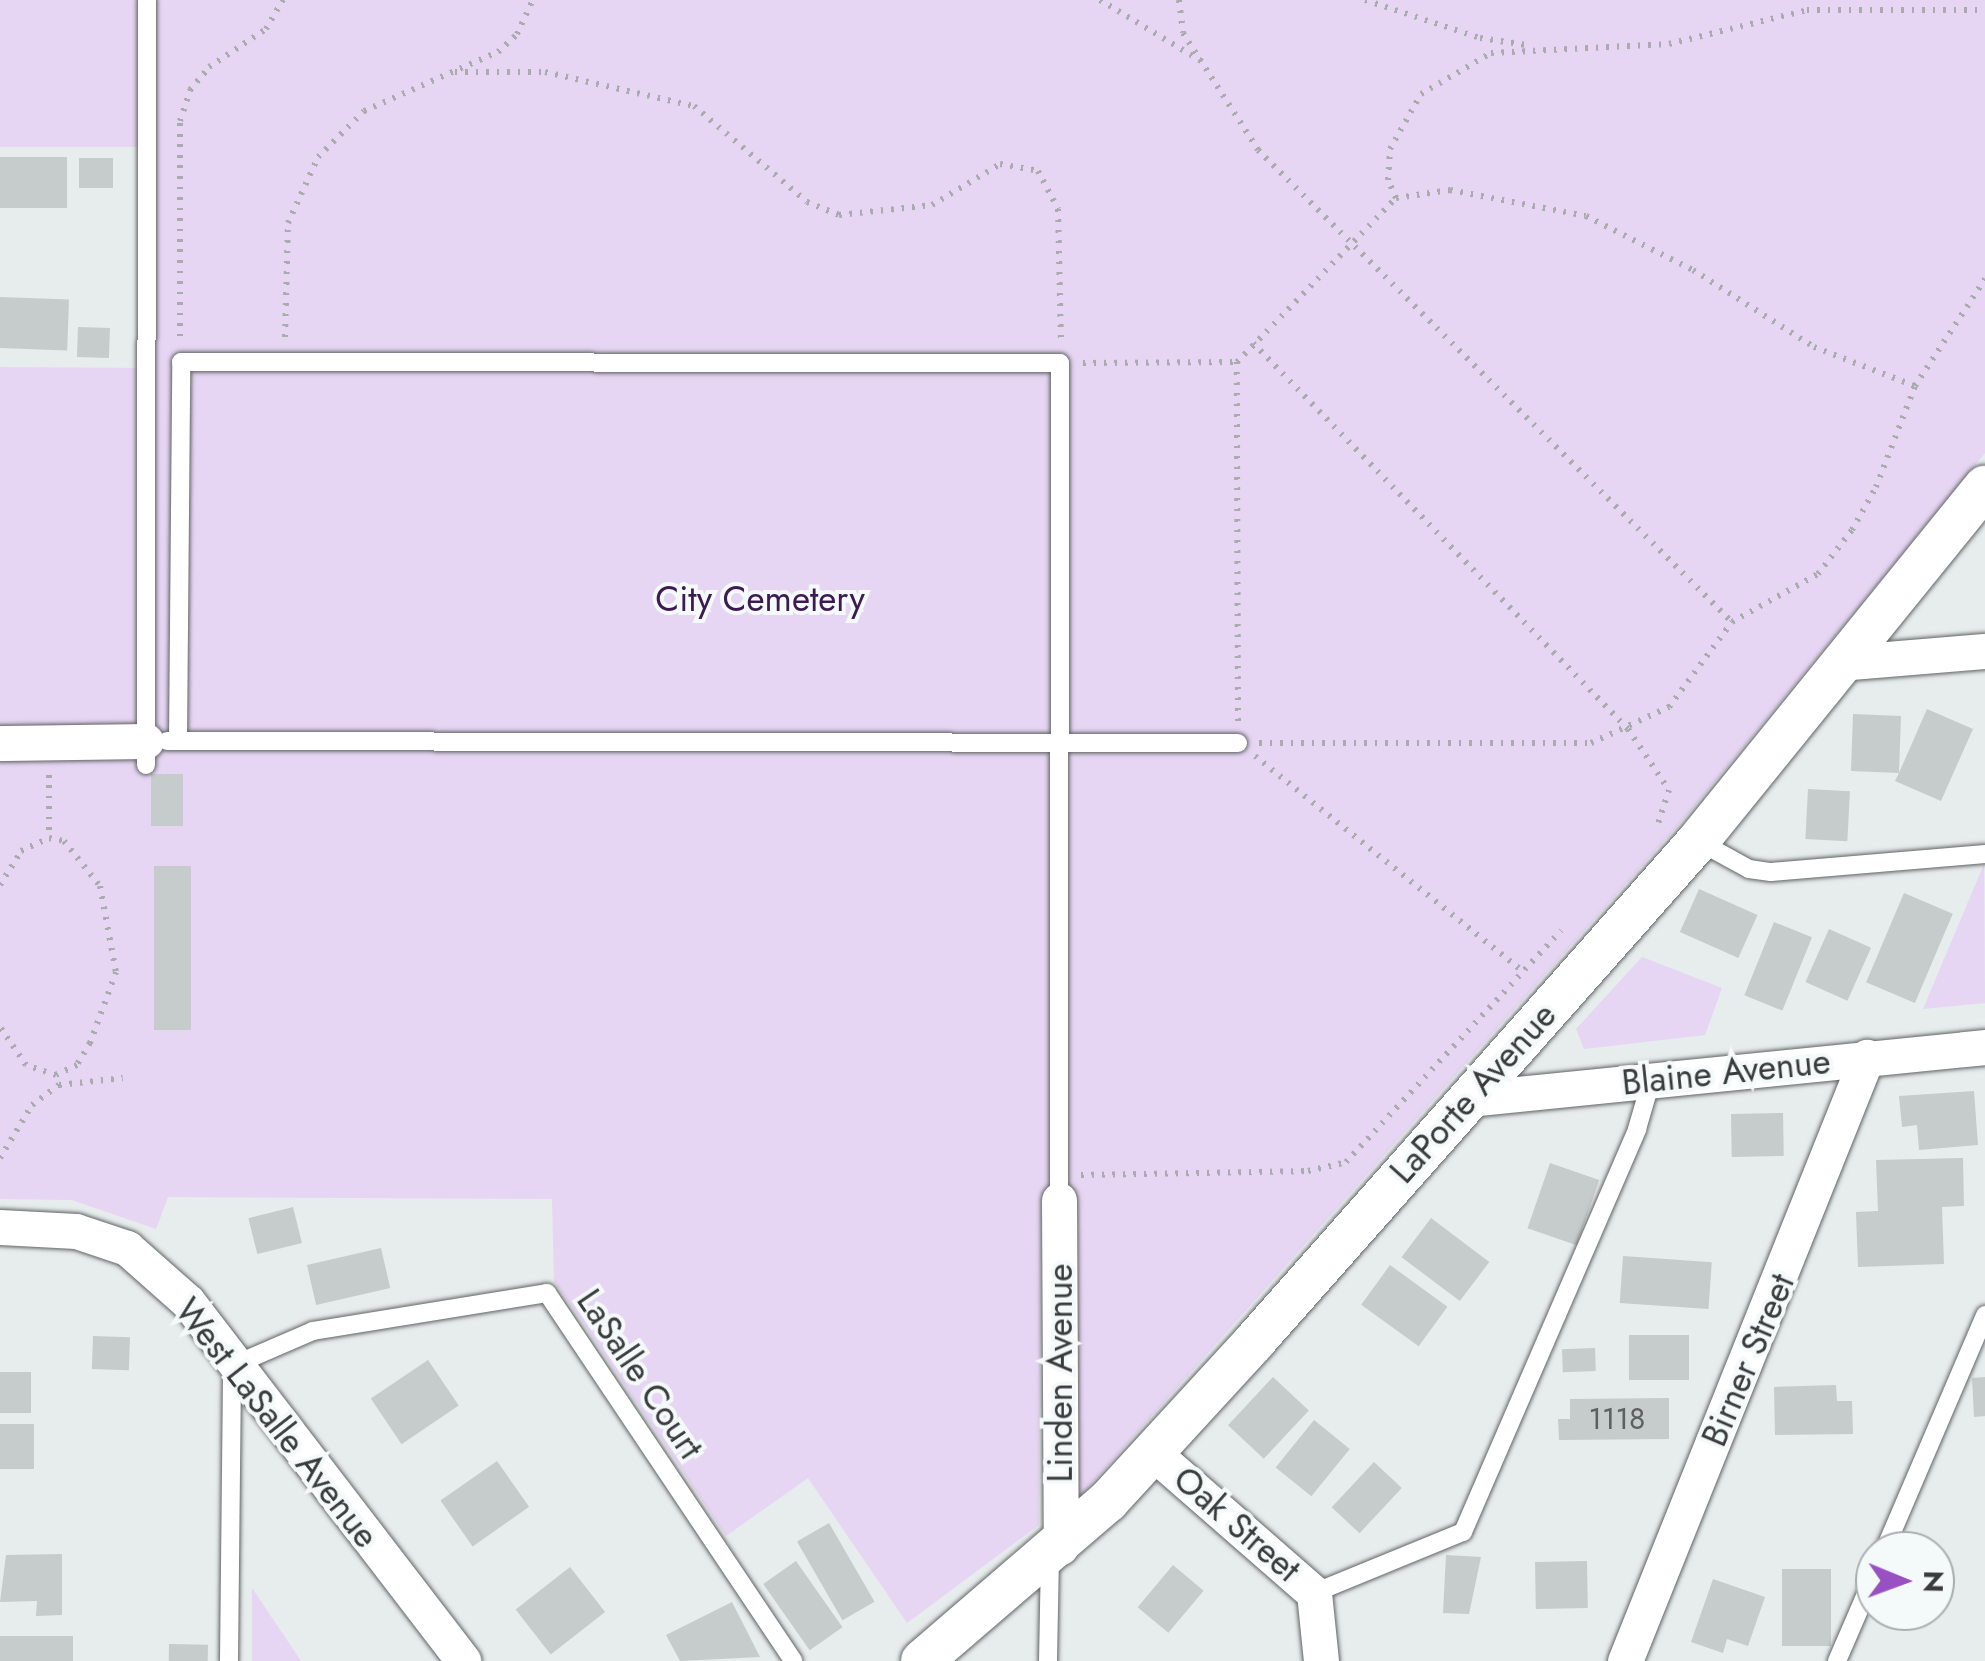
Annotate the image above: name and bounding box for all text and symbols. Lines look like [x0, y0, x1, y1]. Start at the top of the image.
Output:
park label: City Cemetery [655, 578, 865, 620]
street label: LaPorte Avenue [1381, 994, 1565, 1192]
street label: Blaine Avenue [1620, 1040, 1832, 1104]
street label: Linden Avenue [1039, 1263, 1081, 1483]
street label: Birner Street [1693, 1268, 1803, 1452]
street label: LaSalle Court [568, 1281, 712, 1467]
street label: West LaSalle Avenue [167, 1290, 387, 1556]
house number: 1118 [1589, 1401, 1645, 1437]
street label: Oak Street [1165, 1458, 1309, 1590]
north arrow [1855, 1531, 1955, 1631]
text: N [1913, 1570, 1954, 1593]

